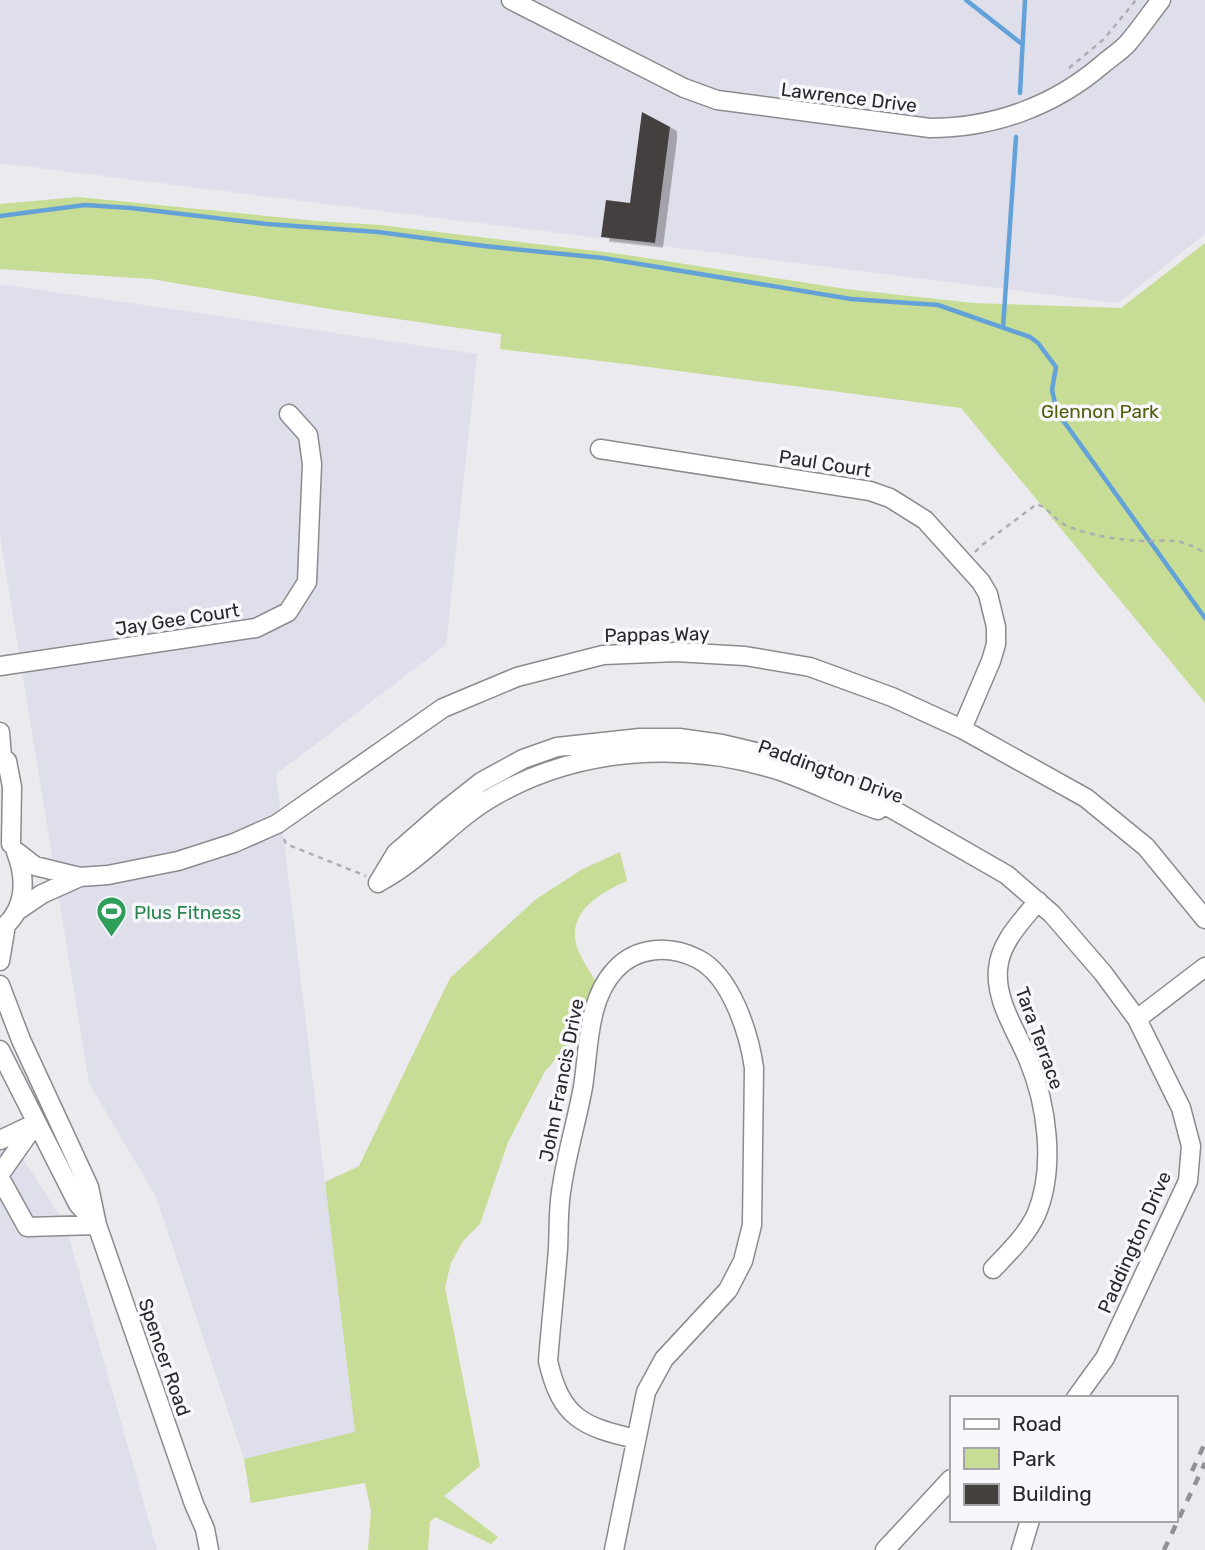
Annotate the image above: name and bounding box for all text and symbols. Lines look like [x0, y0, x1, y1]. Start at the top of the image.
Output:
street label: Lawrence Drive [780, 78, 918, 117]
park label: Glennon Park [1041, 400, 1159, 423]
street label: Paul Court [777, 445, 873, 482]
street label: Jay Gee Court [113, 598, 241, 641]
street label: Pappas Way [604, 622, 710, 647]
street label: Paddington Drive [755, 735, 907, 808]
sports icon: Plus Fitness [94, 895, 128, 939]
place label: Plus Fitness [134, 901, 241, 924]
street label: Tara Terrace [1010, 984, 1069, 1092]
street label: John Francis Drive [534, 997, 589, 1164]
street label: Paddington Drive [1093, 1168, 1176, 1317]
street label: Spencer Road [134, 1295, 195, 1419]
legend [950, 1396, 1177, 1522]
text: Road [1012, 1411, 1062, 1436]
text: Park [1012, 1446, 1056, 1471]
text: Building [1012, 1481, 1092, 1506]

